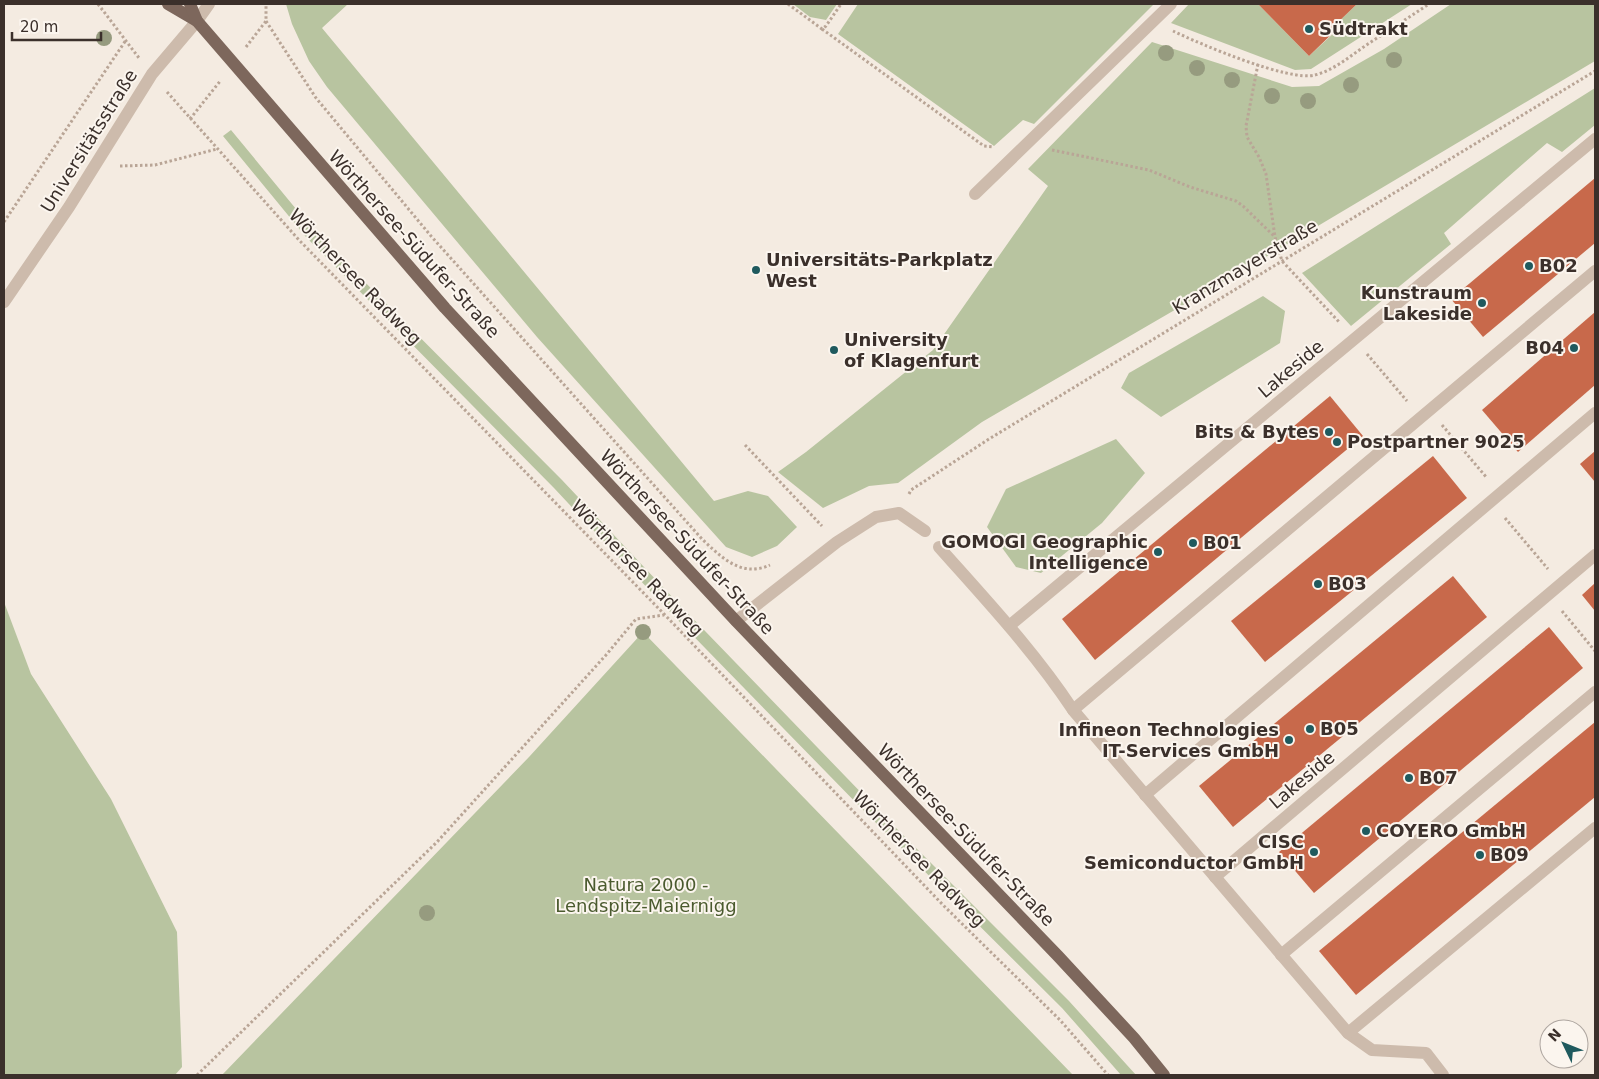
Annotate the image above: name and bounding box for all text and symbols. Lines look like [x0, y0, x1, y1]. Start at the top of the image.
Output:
scale bar [12, 10, 101, 42]
text: 20 m [20, 18, 58, 36]
place label: Südtrakt [1319, 18, 1408, 39]
marker: Südtrakt [1303, 23, 1315, 35]
street label: Universitätsstraße [36, 65, 141, 216]
street label: Wörthersee-Südufer-Straße [325, 145, 504, 342]
street label: Wörthersee Radweg [285, 204, 426, 349]
street label: Kranzmayerstraße [1168, 215, 1321, 318]
place label: Universitäts-Parkplatz West [766, 249, 993, 291]
place label: B02 [1539, 255, 1578, 276]
marker: B02 [1523, 260, 1535, 272]
marker: Universitäts-Parkplatz West [750, 264, 762, 276]
place label: Kunstraum Lakeside [1361, 282, 1472, 324]
marker: Kunstraum Lakeside [1476, 297, 1488, 309]
place label: University of Klagenfurt [844, 329, 979, 371]
street label: Lakeside [1254, 335, 1328, 402]
place label: B04 [1525, 337, 1564, 358]
marker: B04 [1568, 342, 1580, 354]
marker: University of Klagenfurt [828, 344, 840, 356]
place label: Bits & Bytes [1195, 421, 1319, 442]
marker: Bits & Bytes [1323, 426, 1335, 438]
place label: Postpartner 9025 [1347, 431, 1525, 452]
marker: Postpartner 9025 [1331, 436, 1343, 448]
street label: Wörthersee-Südufer-Straße [596, 445, 779, 639]
street label: Wörthersee Radweg [567, 495, 708, 640]
place label: GOMOGI Geographic Intelligence [941, 531, 1148, 573]
place label: B01 [1203, 532, 1242, 553]
marker: B01 [1187, 537, 1199, 549]
marker: GOMOGI Geographic Intelligence [1152, 546, 1164, 558]
place label: B03 [1328, 573, 1367, 594]
marker: B03 [1312, 578, 1324, 590]
place label: B05 [1320, 718, 1359, 739]
place label: Infineon Technologies IT-Services GmbH [1058, 719, 1279, 761]
marker: B05 [1304, 723, 1316, 735]
marker: Infineon Technologies IT-Services GmbH [1283, 734, 1295, 746]
street label: Wörthersee-Südufer-Straße [874, 739, 1059, 930]
street label: Lakeside [1265, 746, 1339, 813]
place label: B07 [1419, 767, 1458, 788]
marker: B07 [1403, 772, 1415, 784]
street label: Wörthersee Radweg [849, 786, 990, 931]
place label: COYERO GmbH [1376, 820, 1526, 841]
marker: COYERO GmbH [1360, 825, 1372, 837]
place label: CISC Semiconductor GmbH [1084, 831, 1304, 873]
place label: B09 [1490, 844, 1529, 865]
marker: CISC Semiconductor GmbH [1308, 846, 1320, 858]
marker: B09 [1474, 849, 1486, 861]
park label: Natura 2000 - Lendspitz-Maiernigg [555, 874, 737, 916]
north arrow [1539, 1019, 1589, 1069]
text: N [1545, 1025, 1564, 1045]

